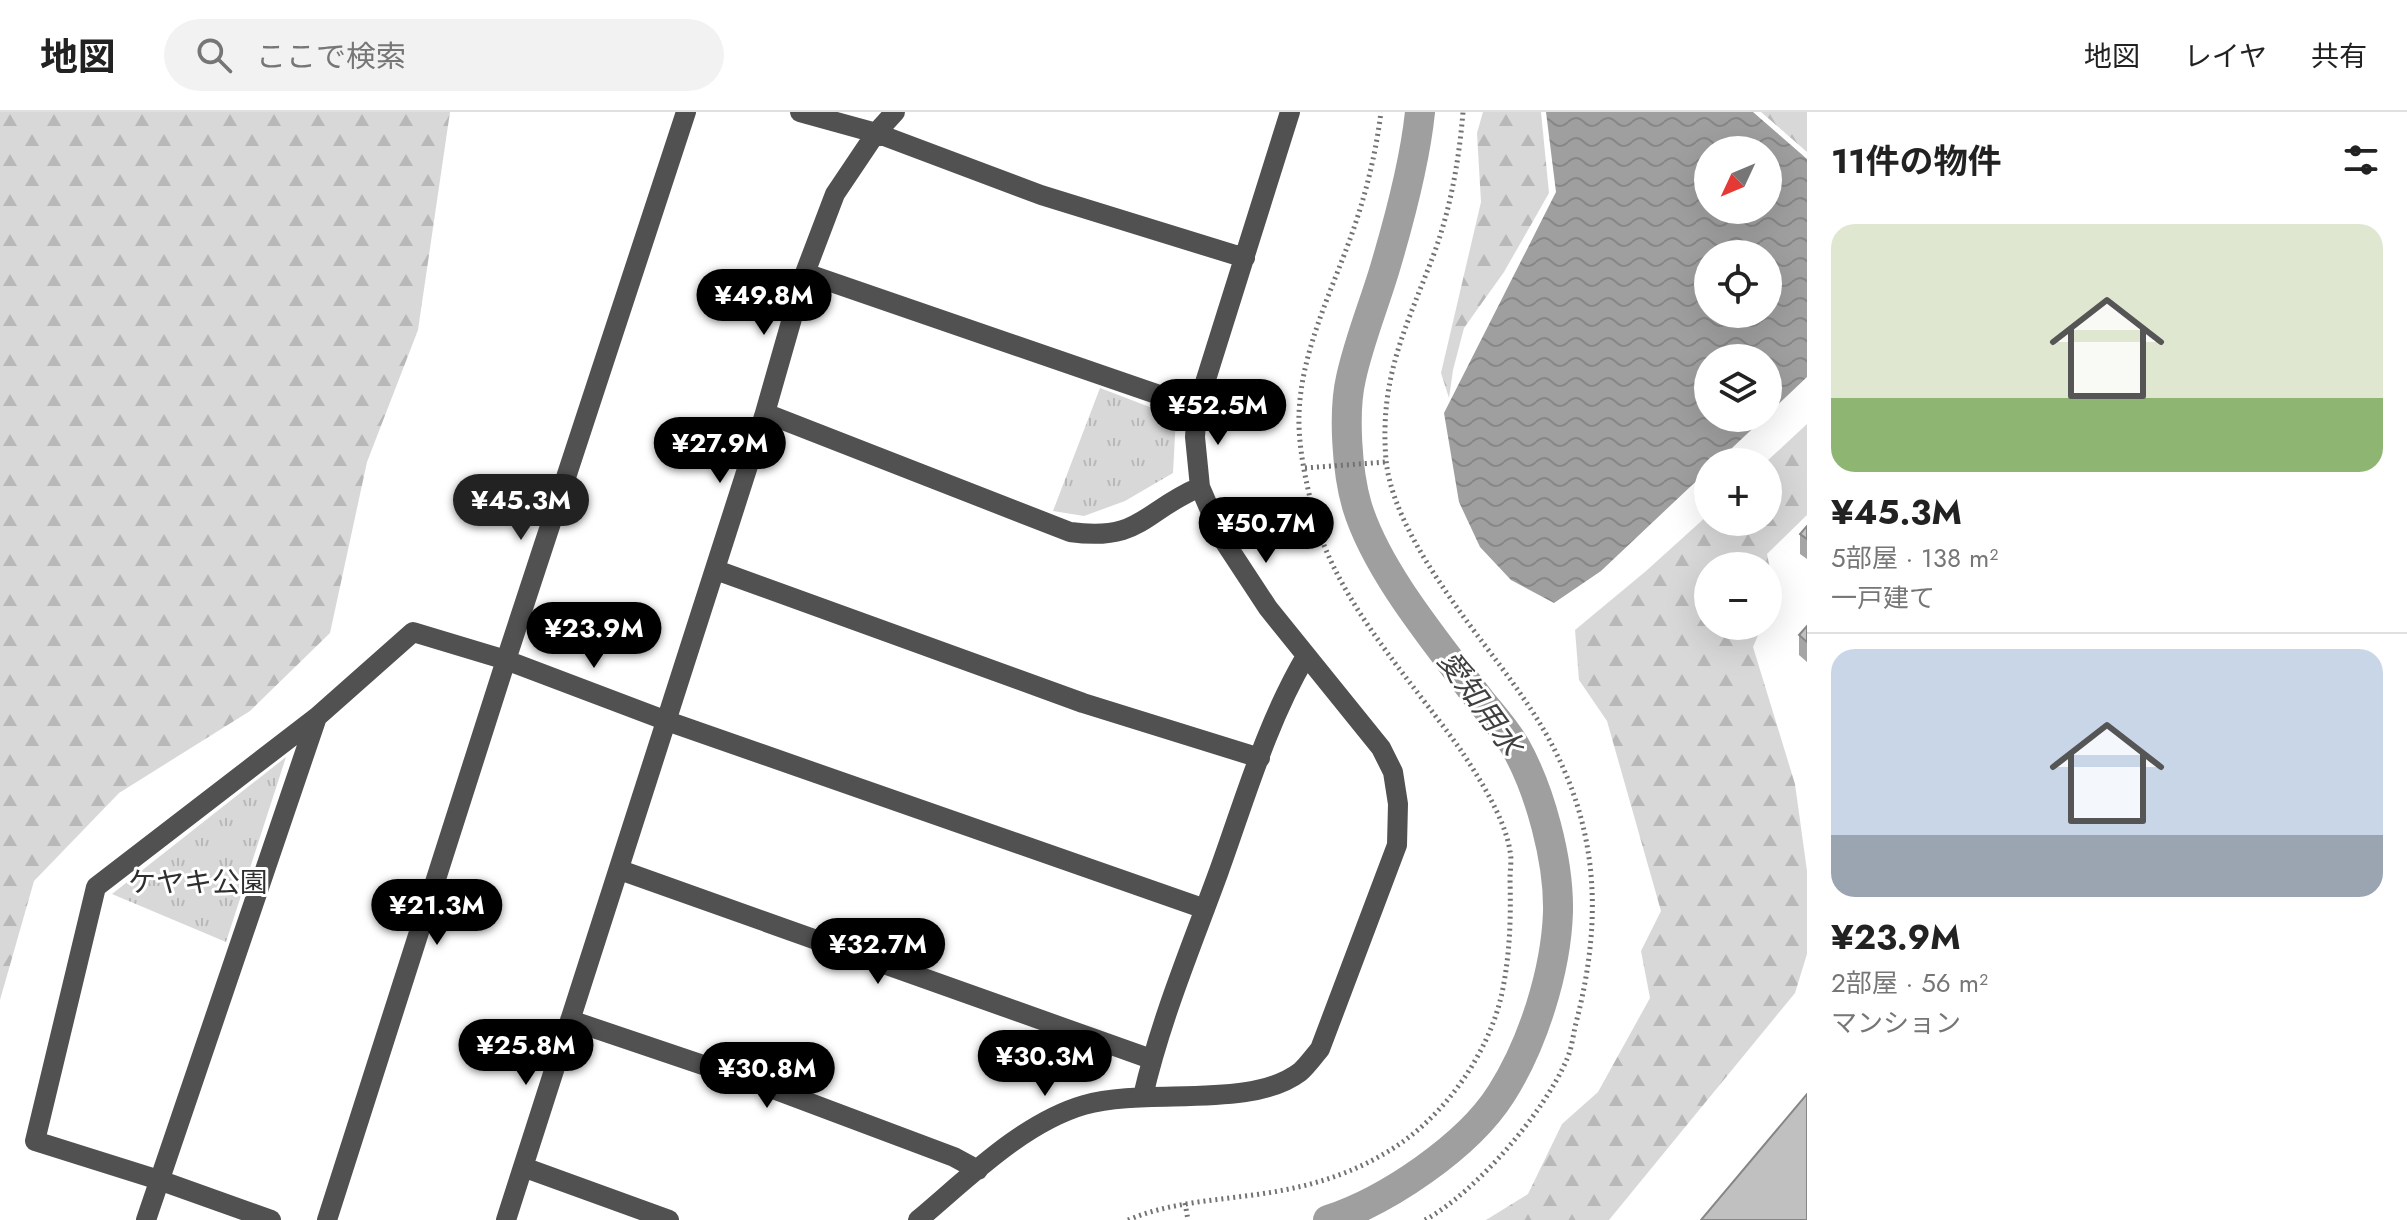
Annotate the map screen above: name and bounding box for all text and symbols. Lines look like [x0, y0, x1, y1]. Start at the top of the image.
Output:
search box [164, 19, 724, 91]
text: 地図 [40, 29, 116, 84]
icon: search [192, 33, 236, 77]
text: ここで検索 [256, 35, 406, 78]
text: 地図 [2084, 36, 2140, 77]
text: レイヤ [2184, 36, 2267, 77]
text: 共有 [2311, 36, 2367, 77]
north arrow [1694, 136, 1782, 224]
map controls [1694, 136, 1782, 640]
text: 11件の物件 [1831, 137, 2002, 186]
icon: filters [2339, 138, 2383, 182]
button: locate [1694, 240, 1782, 328]
pin: ¥49.8M [699, 269, 829, 337]
text: ¥49.8M [715, 276, 813, 314]
icon: home [2035, 276, 2179, 420]
button: layers [1694, 344, 1782, 432]
pin: ¥52.5M [1153, 379, 1283, 447]
text: ¥52.5M [1168, 386, 1268, 424]
pin: ¥27.9M [655, 417, 785, 485]
text: ¥27.9M [672, 424, 768, 462]
button: + [1694, 448, 1782, 536]
pin: ¥45.3M [456, 474, 586, 542]
text: ¥45.3M [471, 481, 571, 519]
text: ¥45.3M [1831, 488, 1962, 537]
pin: ¥50.7M [1201, 497, 1331, 565]
text: ¥50.7M [1217, 504, 1315, 542]
text: 5部屋 · 138 m² [1831, 539, 1998, 577]
button: − [1694, 552, 1782, 640]
text: 一戸建て [1831, 579, 1935, 617]
pin: ¥23.9M [529, 602, 659, 670]
text: ¥23.9M [544, 609, 644, 647]
water label: 愛知用水 [1428, 642, 1535, 766]
icon: home [2035, 701, 2179, 845]
park label: ケヤキ公園 [128, 862, 268, 903]
pin: ¥21.3M [372, 879, 502, 947]
text: ¥21.3M [389, 886, 485, 924]
text: ¥23.9M [1831, 913, 1961, 962]
pin: ¥32.7M [813, 918, 943, 986]
text: ¥32.7M [829, 925, 927, 963]
text: 2部屋 · 56 m² [1831, 964, 1988, 1002]
text: マンション [1831, 1004, 1961, 1042]
pin: ¥25.8M [461, 1019, 591, 1087]
text: ¥25.8M [476, 1026, 576, 1064]
pin: ¥30.3M [980, 1030, 1110, 1098]
text: ¥30.3M [996, 1037, 1094, 1075]
pin: ¥30.8M [702, 1042, 832, 1110]
text: ¥30.8M [718, 1049, 816, 1087]

